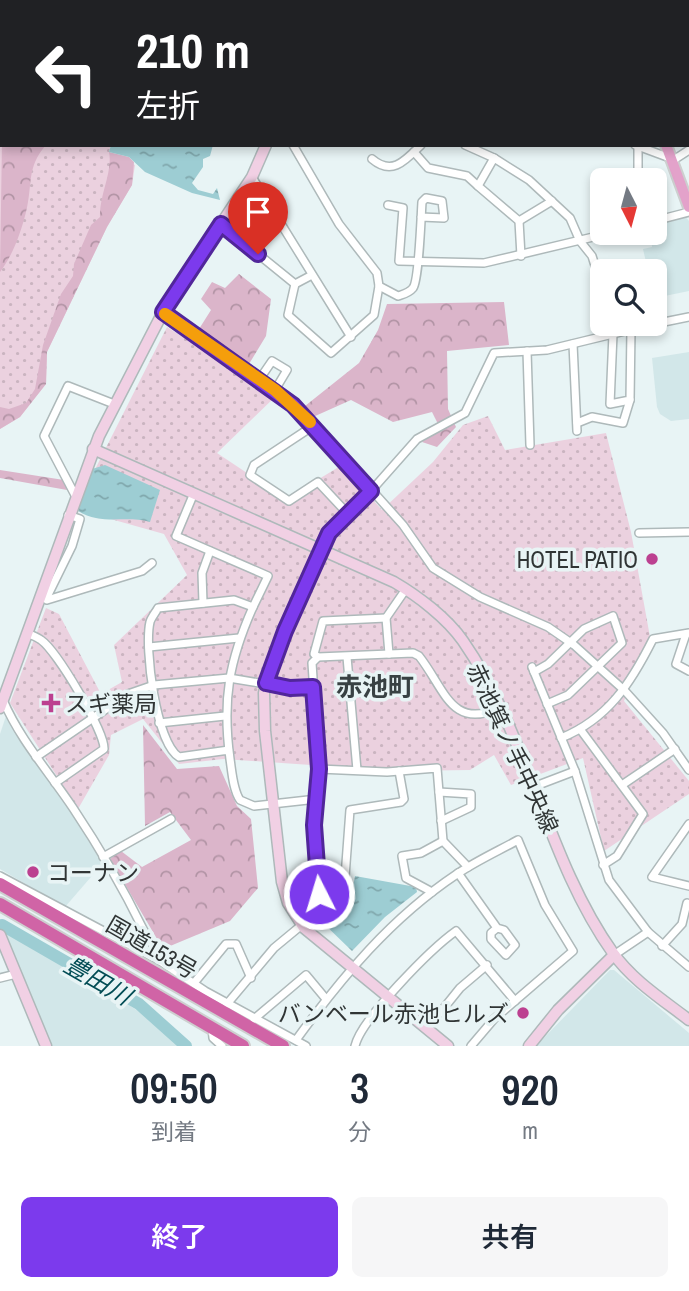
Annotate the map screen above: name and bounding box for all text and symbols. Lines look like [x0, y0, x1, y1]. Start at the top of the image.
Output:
text: 210 m [136, 17, 250, 83]
icon: left [21, 28, 112, 119]
text: 左折 [136, 84, 200, 127]
north arrow [590, 168, 667, 245]
map controls [590, 168, 667, 336]
pin [228, 182, 288, 254]
icon: arrive [239, 193, 277, 231]
button: search [590, 259, 667, 336]
place label: HOTEL PATIO [517, 544, 638, 575]
marker: HOTEL PATIO [644, 551, 660, 567]
street label: 赤池箕ノ手中央線 [460, 658, 566, 838]
district label: 赤池町 [336, 669, 414, 704]
place label: スギ薬局 [65, 688, 157, 719]
marker: スギ薬局 [43, 695, 59, 711]
place label: コーナン [47, 857, 139, 888]
position arrow [282, 857, 356, 931]
marker: コーナン [25, 864, 41, 880]
street label: 国道153号 [101, 908, 203, 986]
water label: 豊田川 [59, 948, 140, 1013]
place label: バンベール赤池ヒルズ [278, 998, 509, 1029]
marker: バンベール赤池ヒルズ [515, 1005, 531, 1021]
text: 09:50 [130, 1060, 218, 1116]
text: 3 [350, 1060, 369, 1116]
text: 920 [501, 1062, 559, 1118]
text: m [522, 1115, 538, 1146]
text: 到着 [151, 1116, 197, 1147]
text: 分 [348, 1116, 371, 1147]
button: 終了 [21, 1197, 338, 1277]
button: 共有 [352, 1197, 668, 1277]

